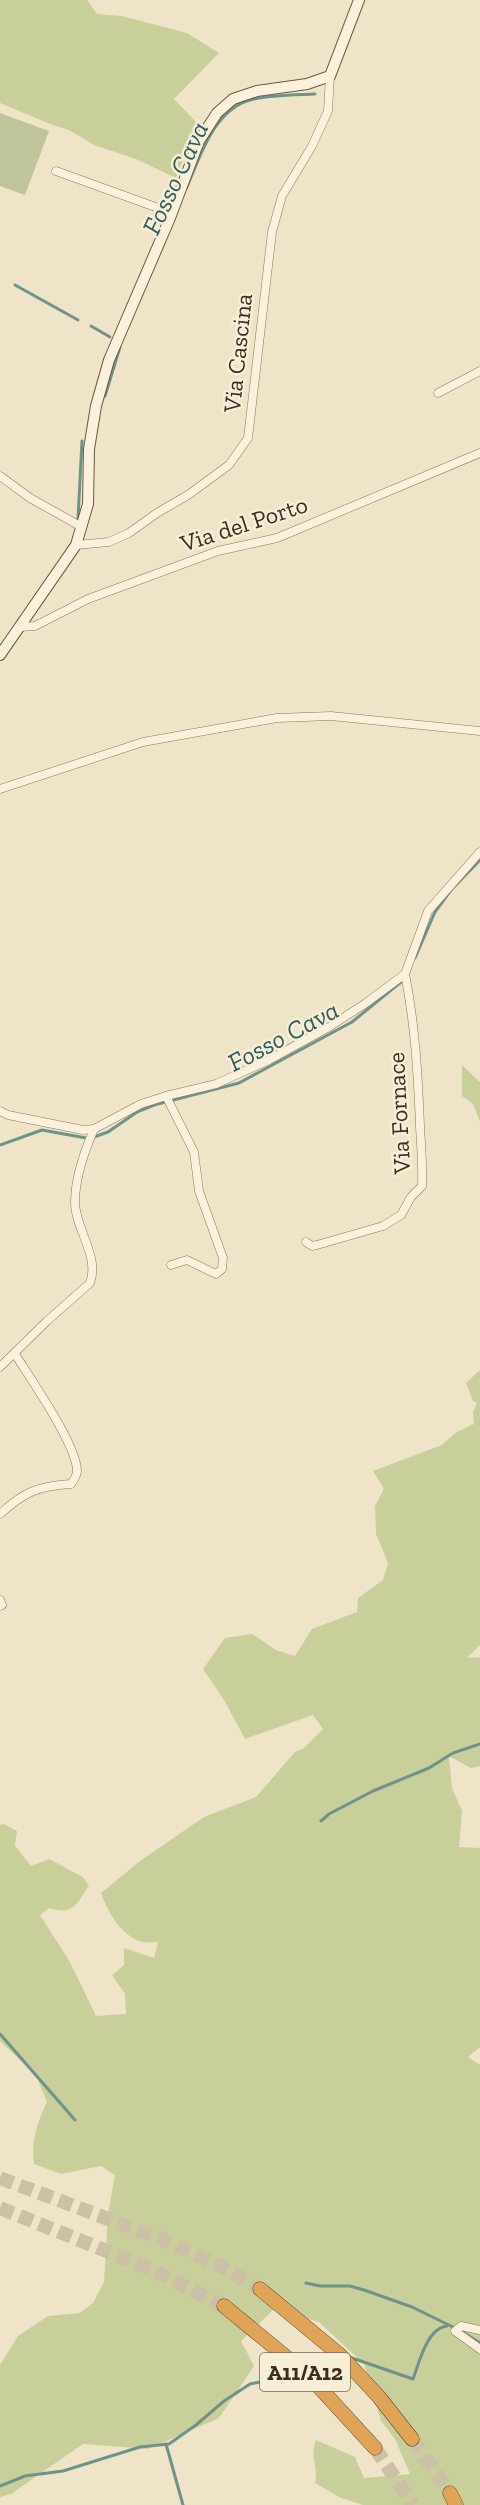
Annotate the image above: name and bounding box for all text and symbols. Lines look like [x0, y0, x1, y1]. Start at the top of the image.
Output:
water label: Fosso Cava [135, 116, 215, 240]
street label: Via Cascina [217, 292, 258, 415]
street label: Via del Porto [176, 489, 311, 558]
water label: Fosso Cava [222, 993, 344, 1079]
street label: Via Fornace [381, 1051, 416, 1176]
road number: A11/A12 [260, 2353, 350, 2391]

